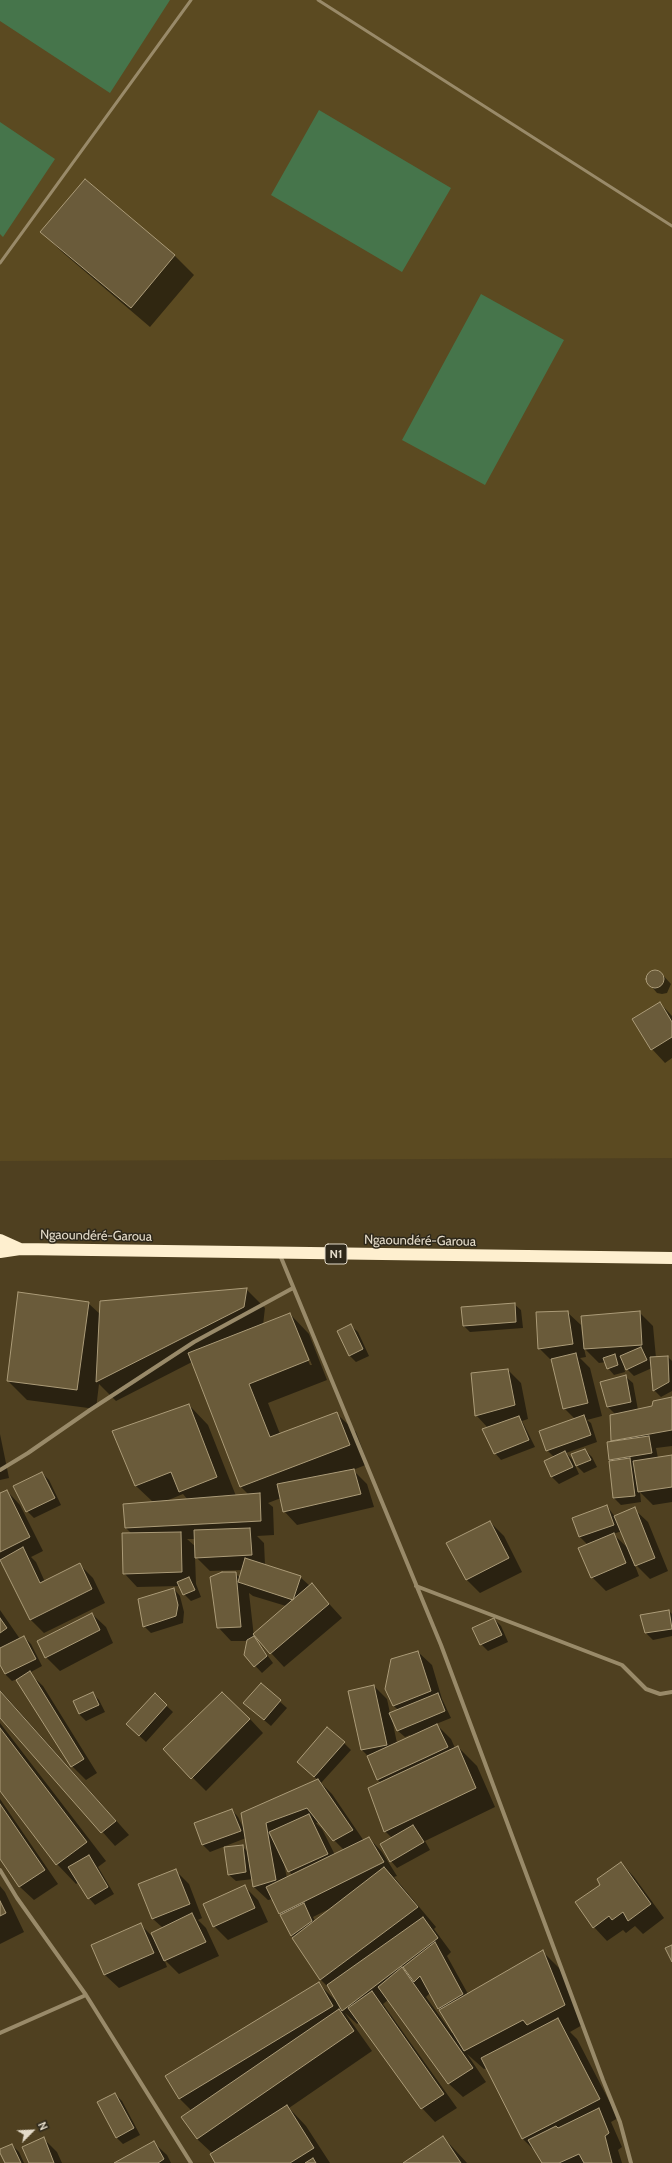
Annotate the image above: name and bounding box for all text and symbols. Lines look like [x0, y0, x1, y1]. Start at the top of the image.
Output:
street label: Ngaoundéré-Garoua [40, 1227, 152, 1245]
street label: Ngaoundéré-Garoua [364, 1232, 476, 1250]
road number: N1 [325, 1244, 347, 1264]
north arrow [12, 2111, 52, 2151]
text: N [35, 2120, 51, 2133]

